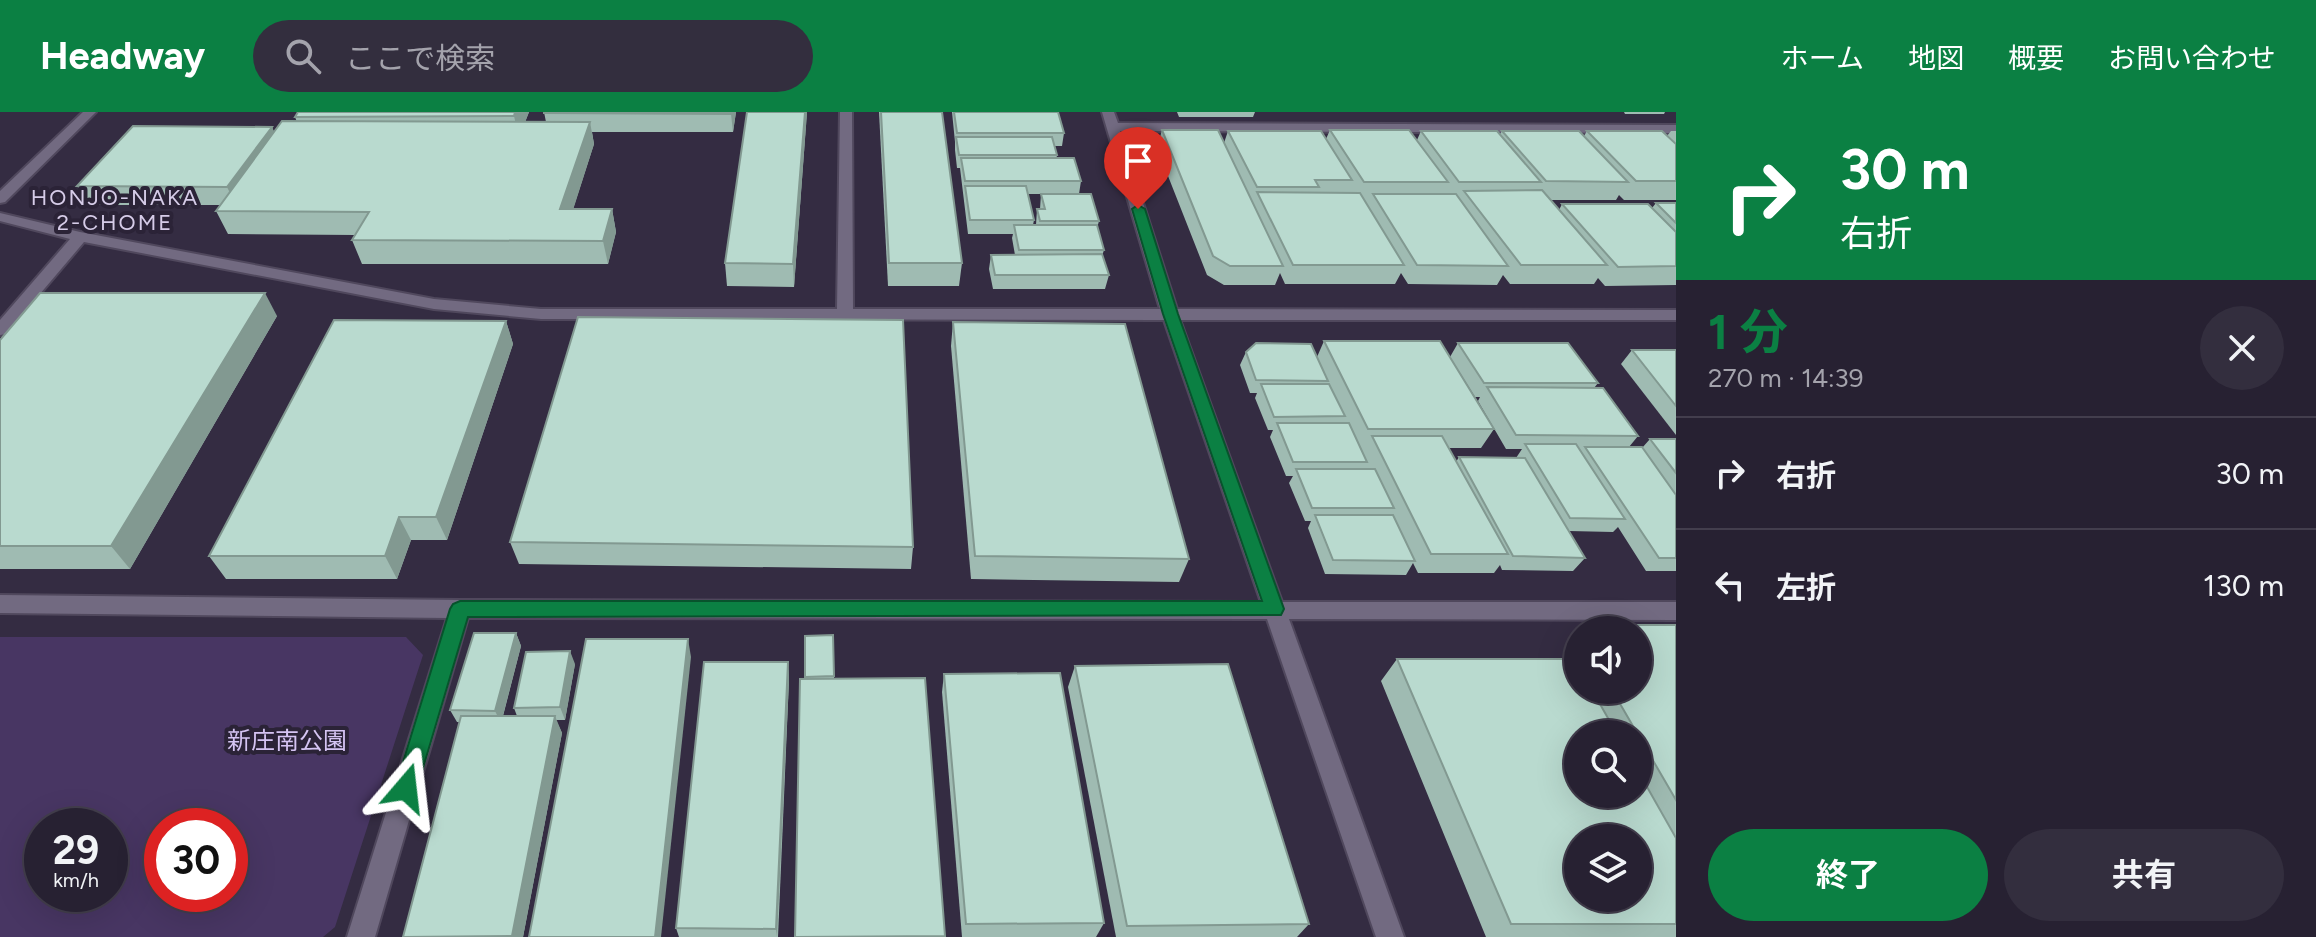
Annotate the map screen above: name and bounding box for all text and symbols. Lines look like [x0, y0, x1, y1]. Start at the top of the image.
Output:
search box [253, 20, 813, 92]
text: Headway [40, 33, 205, 79]
icon: search [281, 34, 325, 78]
text: ここで検索 [345, 40, 495, 77]
text: ホーム [1781, 41, 1864, 75]
text: 地図 [1908, 41, 1964, 75]
text: 概要 [2008, 41, 2064, 75]
text: お問い合わせ [2108, 41, 2276, 75]
pin [1104, 127, 1172, 209]
text: 30 m [1840, 136, 1970, 203]
icon: arrive [1116, 139, 1160, 183]
icon: right [1708, 144, 1812, 248]
district label: HONJO-NAKA 2-CHOME [31, 184, 199, 236]
text: 右折 [1840, 212, 1912, 255]
text: 1 分 [1708, 303, 1788, 361]
button: close [2200, 306, 2284, 390]
text: 270 m · 14:39 [1708, 362, 1863, 394]
icon: right [1708, 451, 1752, 495]
text: 30 m [2216, 455, 2284, 492]
text: 右折 [1776, 457, 1836, 494]
icon: left [1708, 563, 1752, 607]
text: 130 m [2203, 567, 2284, 604]
text: 左折 [1776, 569, 1836, 606]
map controls [1564, 616, 1652, 912]
button: sound [1564, 616, 1652, 704]
button: search [1564, 720, 1652, 808]
park label: 新庄南公園 [227, 726, 347, 755]
position arrow [364, 746, 448, 830]
speed limit sign: 30 [144, 808, 248, 912]
button: layers [1564, 824, 1652, 912]
text: 29 [53, 826, 99, 874]
button: 終了 [1708, 829, 1988, 921]
button: 共有 [2004, 829, 2284, 921]
text: km/h [53, 868, 99, 892]

